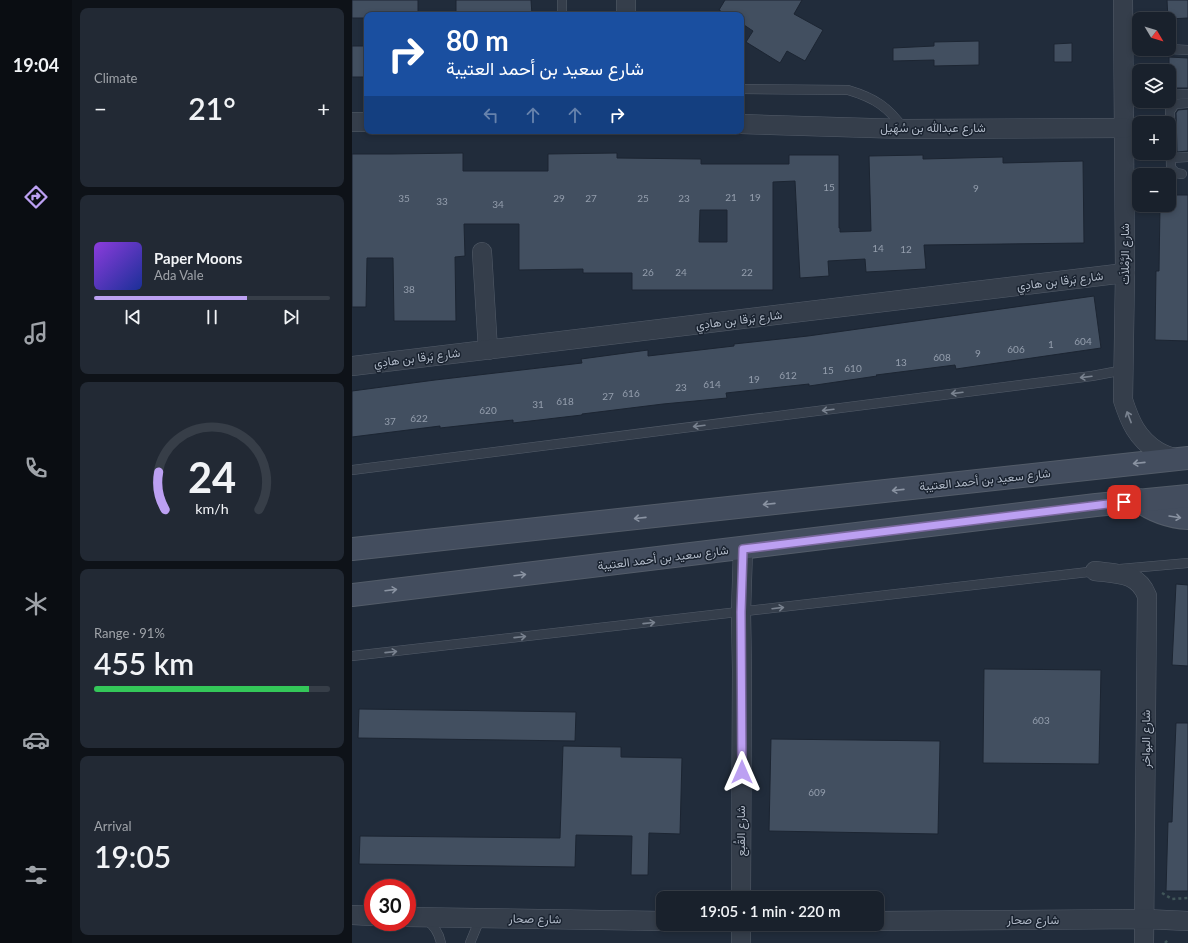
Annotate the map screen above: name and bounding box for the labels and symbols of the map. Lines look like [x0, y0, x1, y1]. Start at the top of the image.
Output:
north arrow [1132, 12, 1176, 56]
street label: شارع عبدالله بن سُهَيل [880, 120, 986, 137]
house number: 15 [823, 181, 835, 193]
house number: 9 [973, 182, 979, 194]
house number: 21 [725, 191, 737, 203]
house number: 19 [749, 191, 761, 203]
house number: 35 [398, 192, 410, 204]
house number: 29 [553, 192, 565, 204]
house number: 27 [585, 192, 597, 204]
house number: 25 [637, 192, 649, 204]
house number: 23 [678, 192, 690, 204]
house number: 33 [436, 195, 448, 207]
house number: 34 [492, 198, 504, 210]
street label: شارع الرَّمْلاَت [1117, 223, 1134, 285]
house number: 14 [872, 242, 884, 254]
house number: 12 [900, 243, 912, 255]
house number: 26 [642, 266, 654, 278]
house number: 24 [675, 266, 687, 278]
house number: 22 [741, 266, 753, 278]
street label: شارع بَرقا بن هادِي [1016, 268, 1105, 296]
house number: 38 [403, 283, 415, 295]
street label: شارع بَرقا بن هادِي [695, 307, 784, 335]
house number: 604 [1074, 335, 1092, 347]
house number: 1 [1048, 338, 1054, 350]
house number: 606 [1007, 343, 1025, 355]
street label: شارع بَرقا بن هادِي [373, 345, 462, 373]
house number: 9 [975, 347, 981, 359]
house number: 608 [933, 351, 951, 363]
house number: 13 [895, 356, 907, 368]
house number: 610 [844, 362, 862, 374]
house number: 15 [822, 364, 834, 376]
house number: 612 [779, 369, 797, 381]
house number: 19 [748, 373, 760, 385]
one-way arrow [1080, 373, 1093, 381]
house number: 614 [703, 378, 721, 390]
house number: 23 [675, 381, 687, 393]
house number: 616 [622, 387, 640, 399]
one-way arrow [951, 389, 964, 397]
house number: 27 [602, 390, 614, 402]
house number: 618 [556, 395, 574, 407]
house number: 31 [532, 398, 544, 410]
house number: 620 [479, 404, 497, 416]
one-way arrow [822, 406, 835, 413]
one-way arrow [1124, 411, 1132, 423]
house number: 622 [410, 412, 428, 424]
house number: 37 [384, 415, 396, 427]
one-way arrow [693, 422, 706, 430]
one-way arrow [1133, 460, 1146, 467]
street label: شارع سعيد بن أحمد العتيبة [919, 465, 1052, 496]
pin [1107, 485, 1141, 519]
one-way arrow [892, 486, 905, 493]
one-way arrow [763, 500, 776, 508]
one-way arrow [1168, 513, 1181, 521]
one-way arrow [634, 514, 647, 522]
street label: شارع سعيد بن أحمد العتيبة [597, 542, 730, 575]
one-way arrow [513, 571, 526, 579]
one-way arrow [384, 586, 397, 594]
one-way arrow [771, 604, 784, 612]
one-way arrow [642, 619, 655, 626]
one-way arrow [513, 633, 526, 641]
one-way arrow [384, 648, 397, 656]
street label: شارع البواخر [1138, 710, 1155, 769]
house number: 603 [1032, 714, 1050, 726]
position arrow [721, 751, 763, 793]
house number: 609 [808, 786, 826, 798]
street label: شارع القُبع [733, 806, 750, 856]
speed limit sign: 30 [364, 879, 416, 931]
street label: شارع صحار [508, 911, 561, 928]
street label: شارع صحار [1006, 912, 1059, 929]

